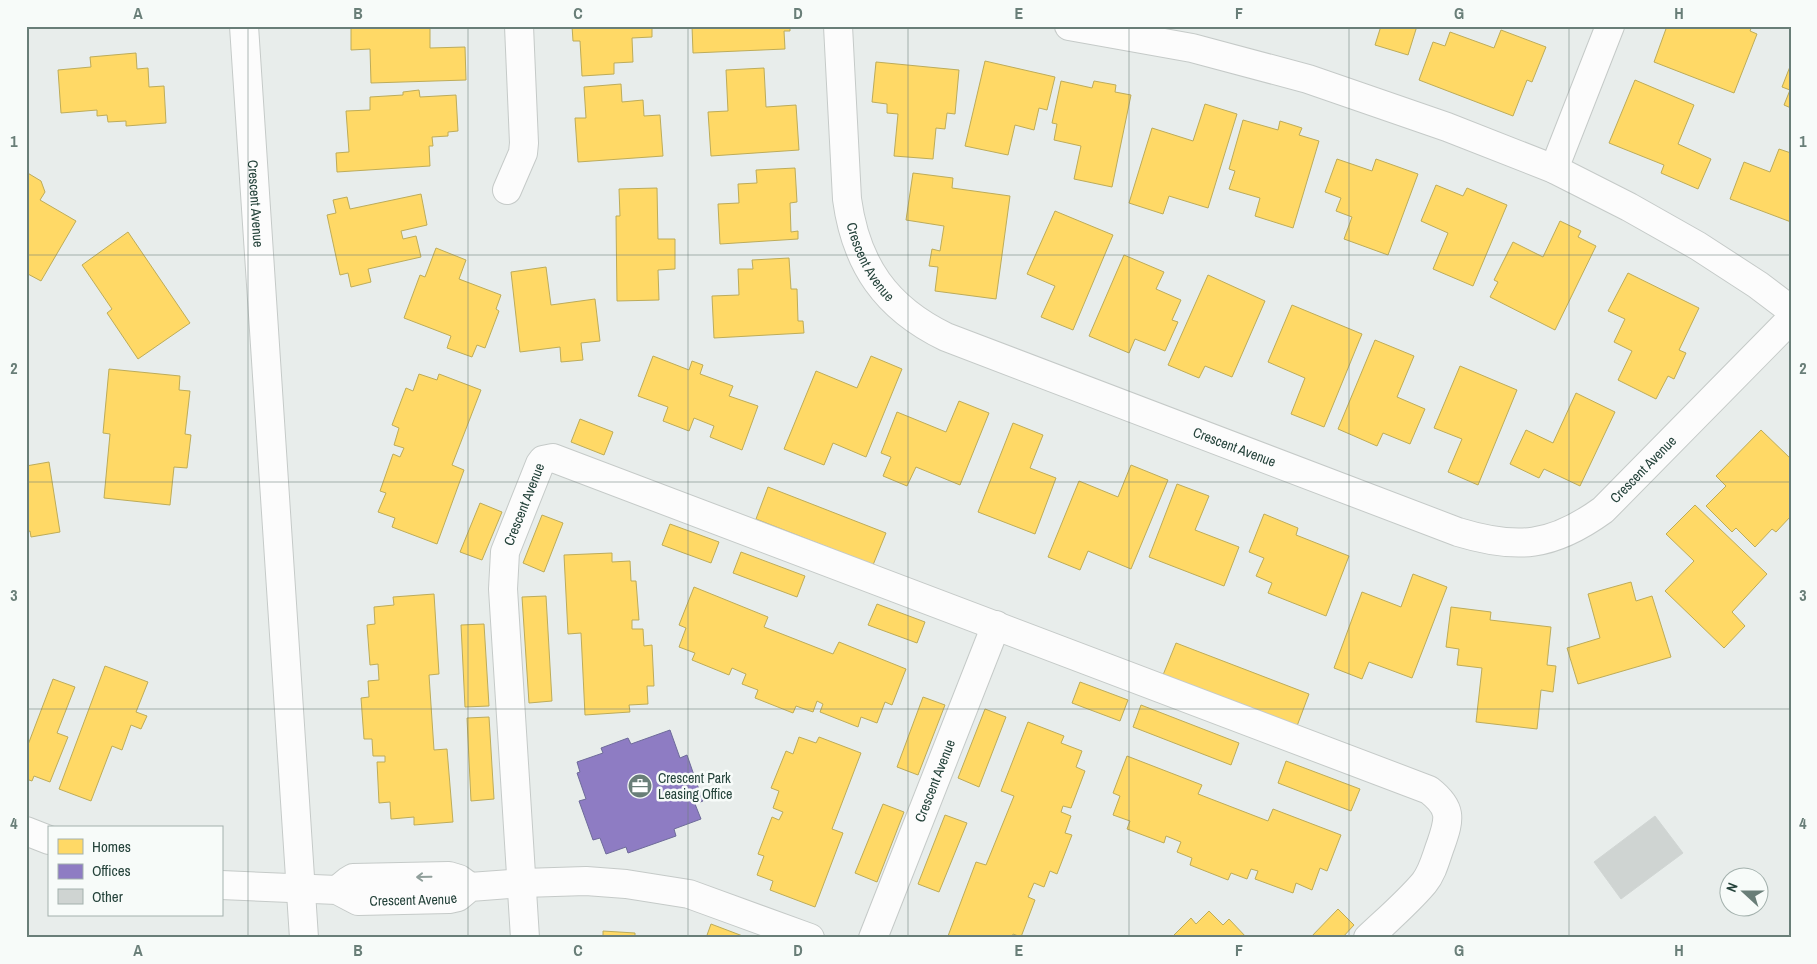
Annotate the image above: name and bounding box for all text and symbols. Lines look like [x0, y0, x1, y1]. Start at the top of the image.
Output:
text: A [133, 2, 143, 24]
text: B [353, 2, 363, 24]
text: C [573, 2, 583, 24]
text: D [793, 2, 803, 24]
text: E [1015, 2, 1024, 24]
text: F [1235, 2, 1243, 24]
text: G [1454, 2, 1464, 24]
text: H [1674, 2, 1684, 24]
text: 1 [10, 130, 18, 152]
text: 1 [1799, 130, 1807, 152]
street label: Crescent Avenue [244, 159, 268, 248]
street label: Crescent Avenue [843, 221, 898, 305]
text: 2 [10, 357, 18, 379]
text: 2 [1799, 357, 1807, 379]
street label: Crescent Avenue [1191, 423, 1279, 471]
street label: Crescent Avenue [1606, 432, 1680, 507]
street label: Crescent Avenue [499, 460, 548, 548]
text: 3 [10, 584, 18, 606]
text: 3 [1799, 584, 1807, 606]
street label: Crescent Avenue [910, 737, 959, 825]
place label: Crescent Park Leasing Office [658, 769, 732, 803]
office icon: Crescent Park Leasing Office [627, 773, 653, 799]
text: 4 [10, 812, 18, 834]
text: 4 [1799, 812, 1807, 834]
legend [48, 826, 222, 916]
text: Homes [92, 836, 131, 857]
text: Offices [92, 860, 131, 881]
north arrow [1720, 866, 1770, 916]
one-way arrow [417, 872, 433, 882]
text: N [1722, 880, 1742, 894]
text: Other [92, 886, 123, 907]
street label: Crescent Avenue [369, 889, 459, 910]
text: A [133, 939, 143, 961]
text: B [353, 939, 363, 961]
text: C [573, 939, 583, 961]
text: D [793, 939, 803, 961]
text: E [1015, 939, 1024, 961]
text: F [1235, 939, 1243, 961]
text: G [1454, 939, 1464, 961]
text: H [1674, 939, 1684, 961]

